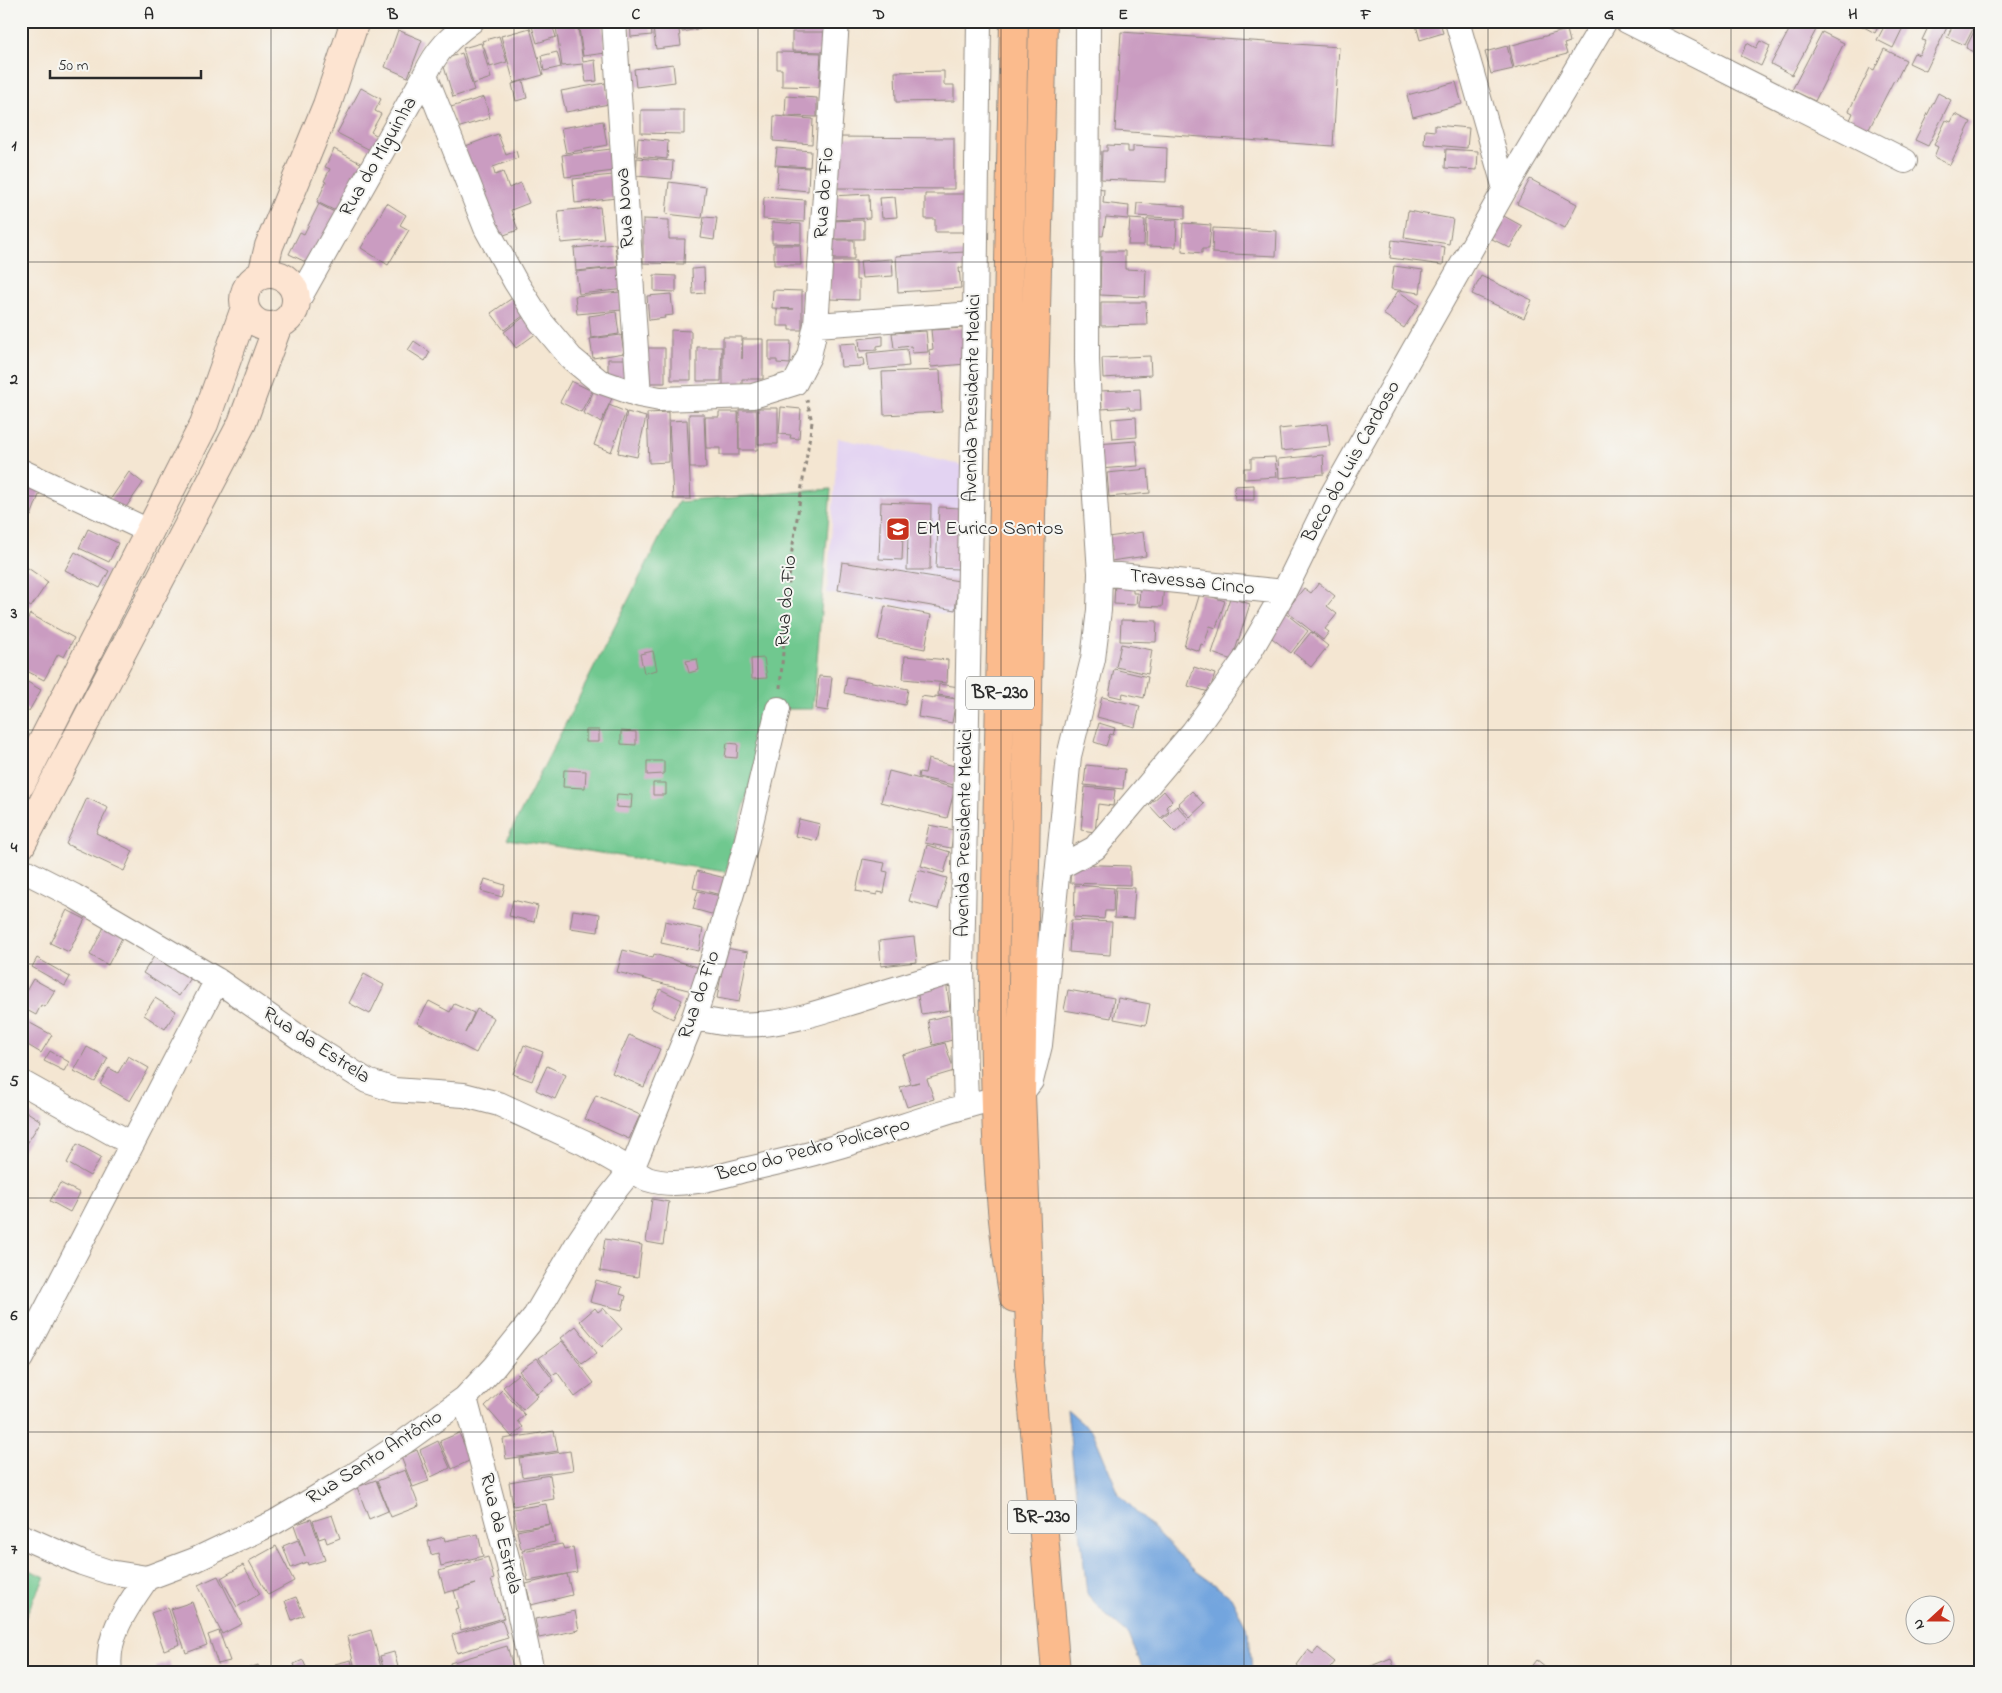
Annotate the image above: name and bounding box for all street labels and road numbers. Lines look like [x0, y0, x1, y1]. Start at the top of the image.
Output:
street label: Rua do Miguinha [333, 91, 426, 223]
street label: Rua do Fio [807, 146, 843, 240]
street label: Rua Nova [609, 167, 643, 249]
street label: Avenida Presidente Medici [957, 293, 989, 503]
street label: Beco do Luis Cardoso [1295, 376, 1409, 549]
street label: Rua do Fio [769, 554, 805, 648]
street label: Travessa Cinco [1128, 562, 1256, 604]
road number: BR-230 [966, 676, 1034, 710]
street label: Avenida Presidente Medici [949, 728, 981, 938]
street label: Rua do Fio [671, 947, 729, 1043]
street label: Rua da Estrela [256, 1000, 376, 1092]
street label: Beco do Pedro Policarpo [712, 1110, 913, 1190]
street label: Rua Santo Antônio [301, 1403, 449, 1513]
street label: Rua da Estrela [471, 1471, 529, 1597]
road number: BR-230 [1008, 1500, 1076, 1534]

